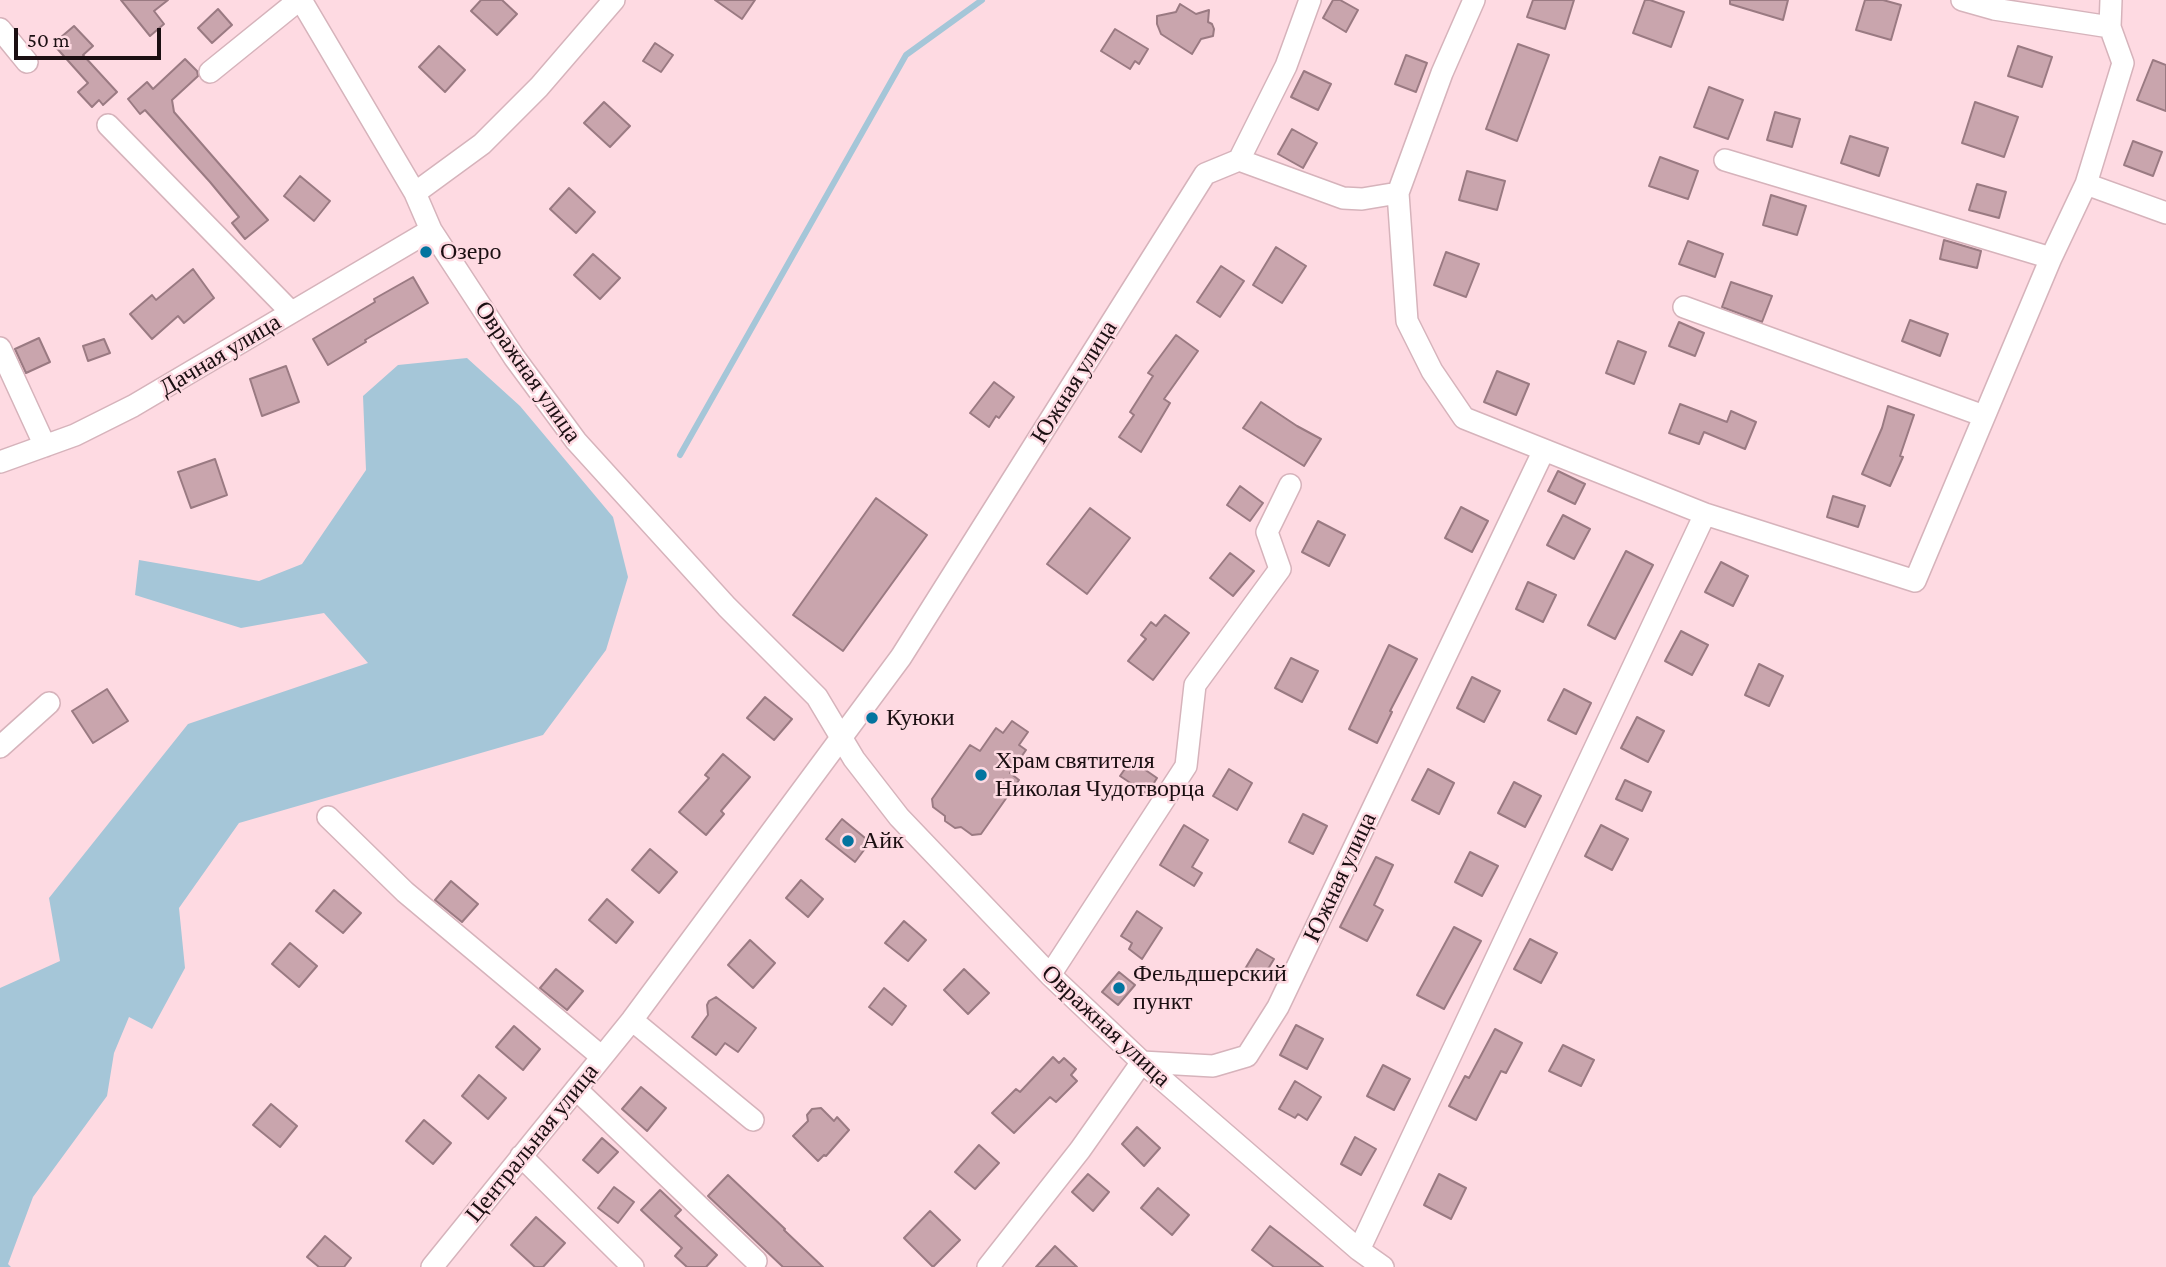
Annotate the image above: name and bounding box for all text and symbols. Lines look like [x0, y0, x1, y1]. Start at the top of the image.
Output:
scale bar [18, 14, 164, 58]
text: 50 m [27, 28, 70, 52]
place label: Озеро [440, 238, 501, 266]
marker: Озеро [418, 244, 434, 260]
street label: Овражная улица [469, 296, 587, 448]
street label: Дачная улица [154, 308, 286, 402]
street label: Южная улица [1025, 315, 1123, 449]
place label: Куюки [886, 704, 955, 732]
marker: Куюки [864, 710, 880, 726]
place label: Храм святителя Николая Чудотворца [995, 747, 1205, 803]
marker: Храм святителя Николая Чудотворца [973, 767, 989, 783]
street label: Южная улица [1297, 808, 1383, 946]
place label: Айк [862, 827, 904, 855]
marker: Айк [840, 833, 856, 849]
street label: Овражная улица [1035, 959, 1177, 1093]
place label: Фельдшерский пункт [1133, 960, 1287, 1016]
marker: Фельдшерский пункт [1111, 980, 1127, 996]
street label: Центральная улица [459, 1058, 605, 1228]

